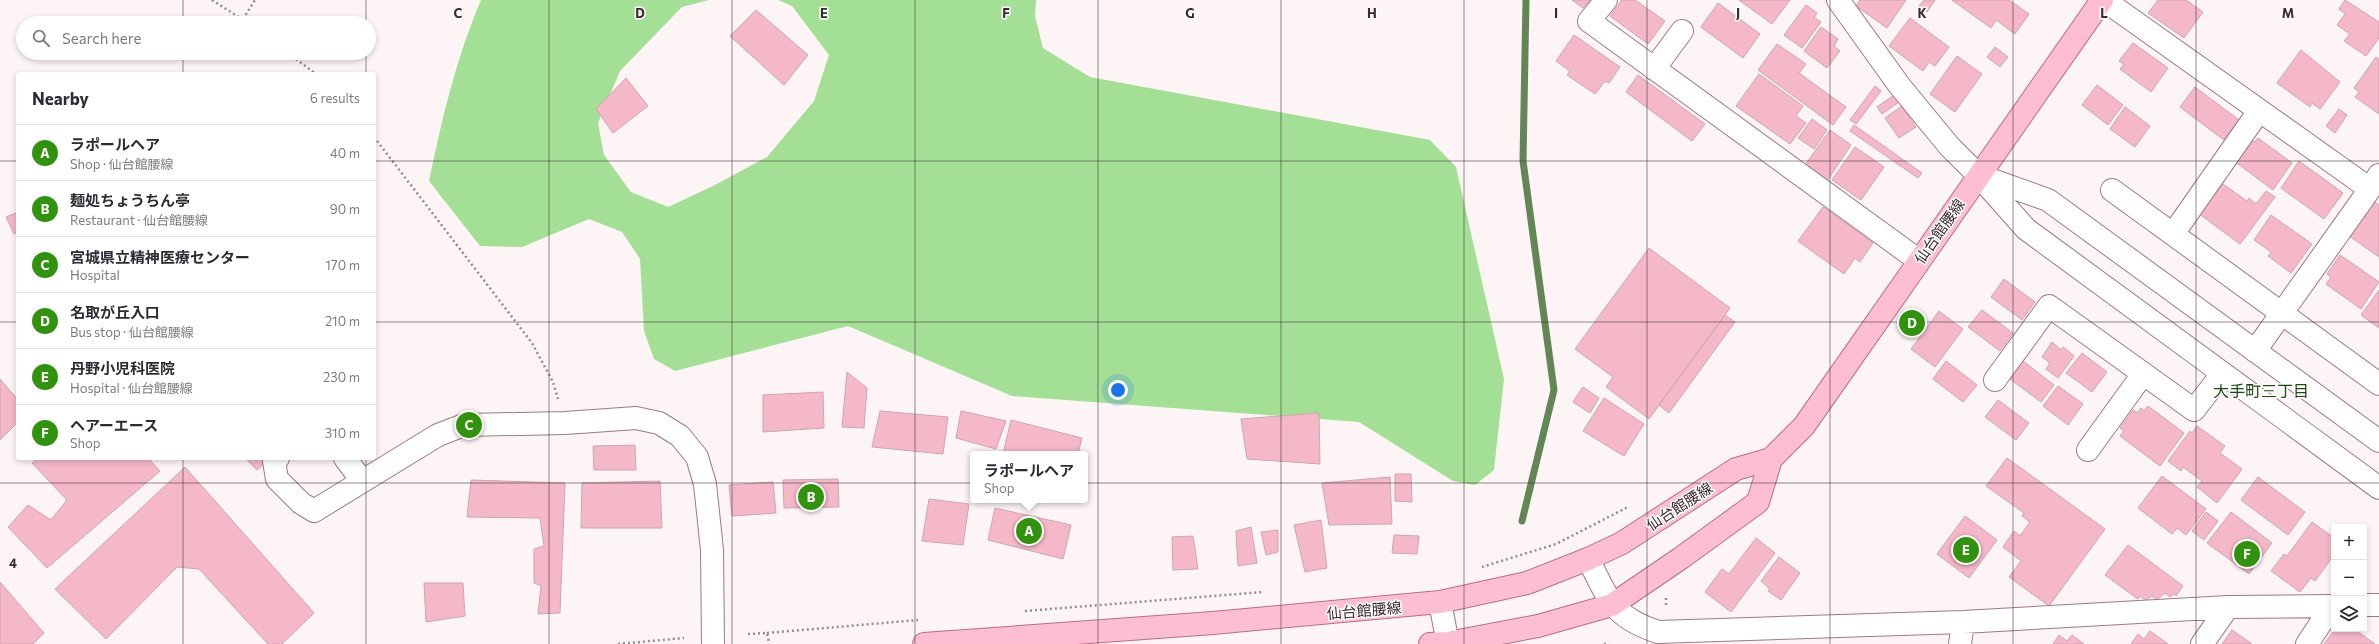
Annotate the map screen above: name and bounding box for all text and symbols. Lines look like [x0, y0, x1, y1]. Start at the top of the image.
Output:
text: C [454, 5, 463, 21]
text: D [635, 5, 645, 21]
text: E [820, 5, 828, 21]
text: F [1002, 5, 1010, 21]
text: G [1185, 5, 1195, 21]
text: H [1367, 5, 1377, 21]
text: I [1554, 5, 1558, 21]
text: J [1736, 5, 1740, 21]
text: K [1917, 5, 1927, 21]
text: L [2100, 5, 2108, 21]
text: M [2282, 5, 2294, 21]
search box [16, 16, 376, 60]
icon: search [30, 27, 52, 49]
text: Search here [62, 29, 141, 47]
text: Nearby [32, 88, 89, 109]
text: 6 results [310, 90, 360, 106]
text: ラポールヘア [70, 135, 160, 153]
text: A [40, 145, 50, 161]
text: 40 m [330, 145, 360, 161]
text: Shop · 仙台館腰線 [70, 156, 174, 172]
text: 麺処ちょうちん亭 [70, 191, 190, 209]
street label: 仙台館腰線 [1910, 195, 1968, 267]
text: B [41, 201, 49, 217]
text: 90 m [330, 201, 360, 217]
text: Restaurant · 仙台館腰線 [70, 212, 208, 228]
text: 宮城県立精神医療センター [70, 248, 250, 266]
text: C [41, 257, 49, 273]
text: 170 m [325, 257, 360, 273]
text: Hospital [70, 267, 120, 283]
text: 名取が丘入口 [70, 303, 160, 321]
pin: D [1899, 308, 1925, 338]
text: D [40, 313, 50, 329]
text: 210 m [325, 313, 360, 329]
text: Bus stop · 仙台館腰線 [70, 324, 194, 340]
text: 丹野小児科医院 [70, 359, 175, 377]
text: E [41, 369, 49, 385]
text: 230 m [323, 369, 360, 385]
text: Hospital · 仙台館腰線 [70, 380, 193, 396]
your location [1108, 380, 1128, 400]
district label: 大手町三丁目 [2213, 381, 2309, 400]
pin: C [456, 410, 482, 440]
text: ヘアーエース [70, 416, 158, 434]
text: F [41, 425, 49, 441]
text: 310 m [325, 425, 360, 441]
text: Shop [70, 435, 101, 451]
popup [970, 451, 1088, 503]
text: ラポールヘア [984, 461, 1074, 479]
street label: 仙台館腰線 [1643, 478, 1715, 534]
text: Shop [984, 480, 1015, 496]
pin: B [798, 482, 824, 512]
pin: A [1016, 516, 1042, 546]
map controls [2331, 524, 2367, 632]
button: + [2331, 524, 2367, 560]
pin: E [1953, 535, 1979, 565]
pin: F [2234, 539, 2260, 569]
text: 4 [9, 555, 17, 571]
button: − [2331, 560, 2367, 596]
button: layers [2331, 596, 2367, 632]
street label: 仙台館腰線 [1326, 598, 1402, 622]

